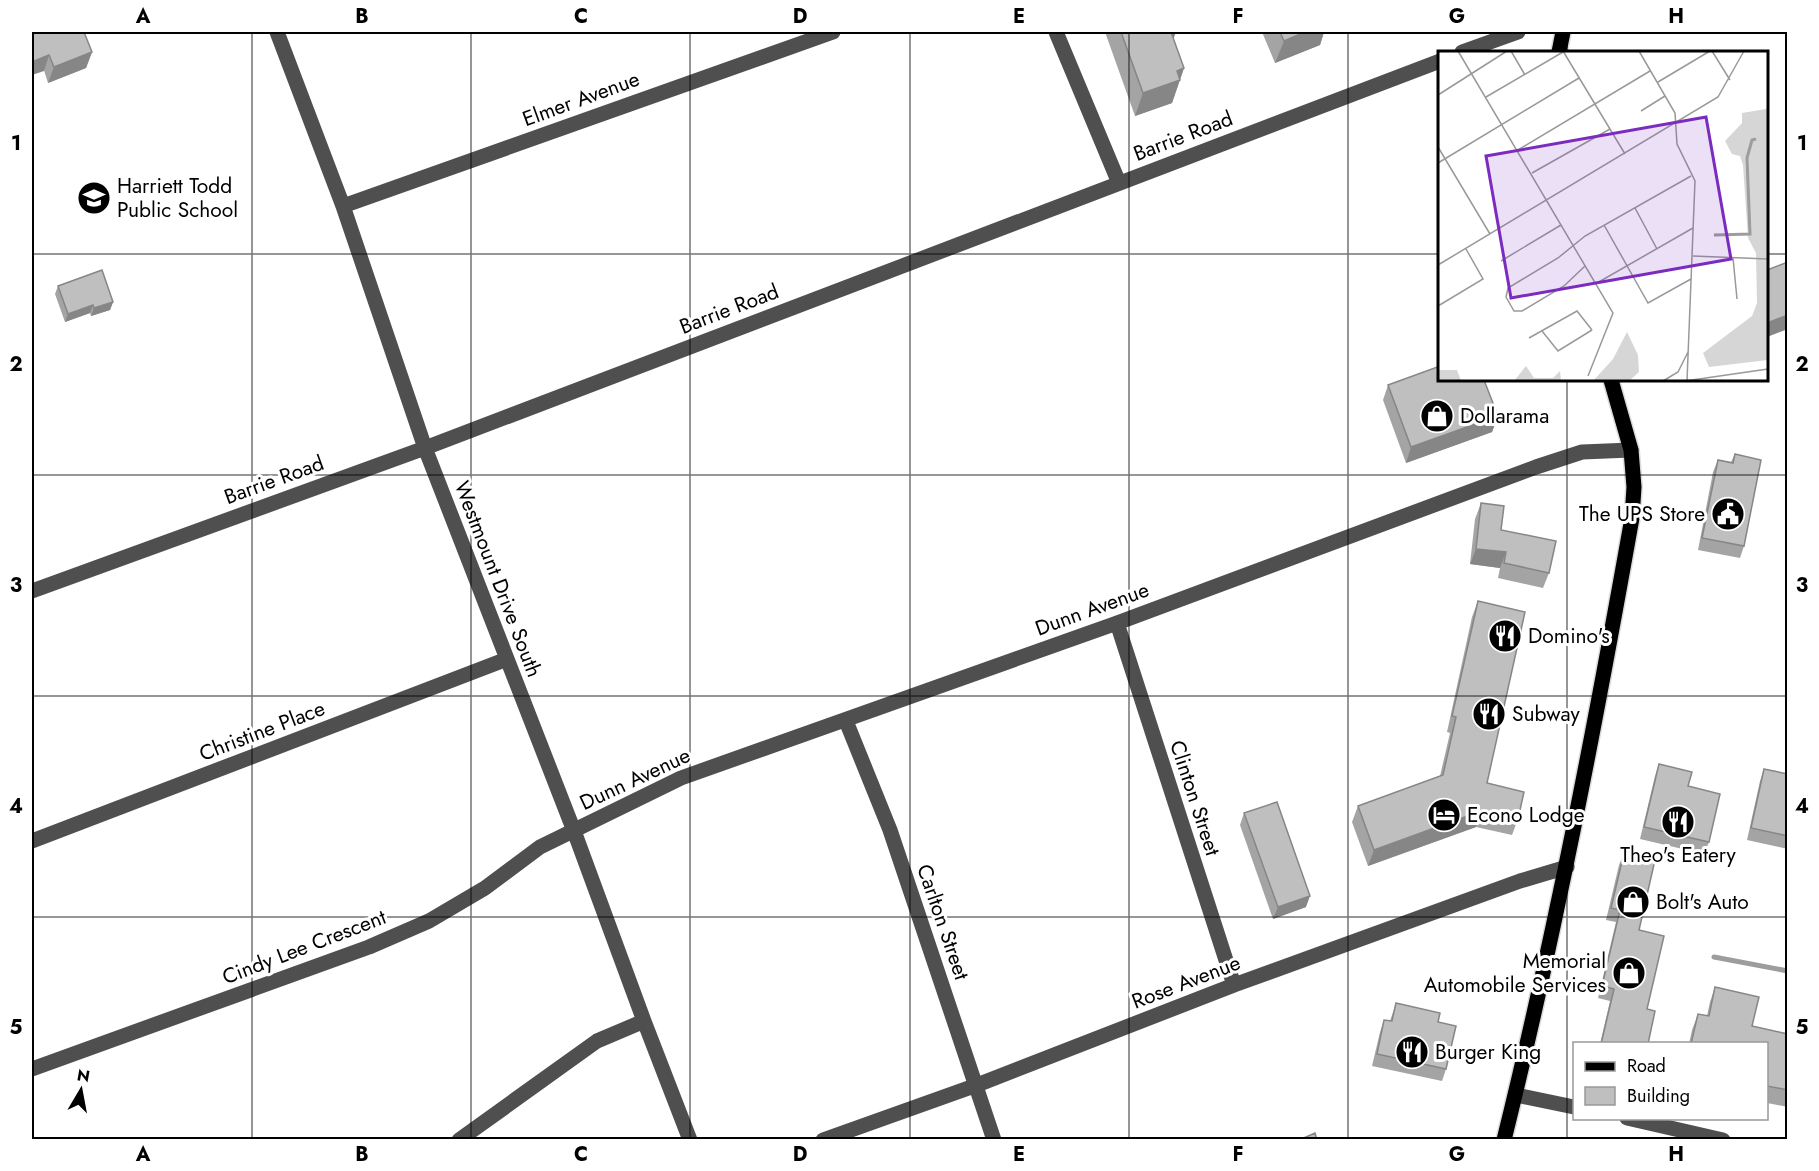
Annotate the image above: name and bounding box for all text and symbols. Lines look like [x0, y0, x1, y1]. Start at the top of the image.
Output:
text: A [135, 2, 151, 31]
text: B [355, 2, 369, 31]
text: C [574, 2, 588, 31]
text: D [793, 2, 807, 31]
text: E [1013, 2, 1025, 31]
text: F [1232, 2, 1244, 31]
text: G [1449, 2, 1465, 31]
text: H [1668, 2, 1684, 31]
inset map [1438, 51, 1768, 381]
street label: Elmer Avenue [518, 64, 644, 134]
street label: Barrie Road [1129, 103, 1237, 169]
text: 1 [11, 129, 21, 158]
text: 1 [1797, 129, 1807, 158]
place label: Harriett Todd Public School [117, 171, 238, 225]
school or university icon: Harriett Todd Public School [76, 180, 112, 216]
street label: Barrie Road [675, 276, 783, 342]
text: 2 [9, 350, 23, 379]
text: 2 [1795, 350, 1809, 379]
shop icon: Dollarama [1419, 398, 1455, 434]
place label: Dollarama [1460, 401, 1549, 431]
street label: Barrie Road [220, 448, 328, 512]
street label: Westmount Drive South [447, 477, 549, 681]
public building icon: The UPS Store [1710, 496, 1746, 532]
place label: The UPS Store [1579, 499, 1705, 529]
text: 3 [10, 571, 22, 600]
text: 3 [1796, 571, 1808, 600]
street label: Dunn Avenue [1031, 574, 1153, 643]
restaurant icon: Domino's [1487, 618, 1523, 654]
place label: Domino's [1528, 621, 1610, 651]
street label: Christine Place [195, 693, 329, 769]
restaurant icon: Subway [1471, 696, 1507, 732]
place label: Subway [1512, 699, 1580, 729]
street label: Clinton Street [1162, 736, 1228, 860]
street label: Dunn Avenue [575, 740, 695, 818]
text: 4 [9, 792, 23, 821]
text: 4 [1795, 792, 1809, 821]
hotel icon: Econo Lodge [1426, 797, 1462, 833]
place label: Econo Lodge [1467, 800, 1585, 830]
restaurant icon: Theo's Eatery [1660, 804, 1696, 840]
place label: Theo's Eatery [1620, 840, 1737, 870]
street label: Carlton Street [909, 860, 977, 984]
shop icon: Bolt's Auto [1615, 884, 1651, 920]
place label: Bolt's Auto [1656, 887, 1749, 917]
street label: Cindy Lee Crescent [218, 902, 390, 992]
place label: Memorial Automobile Services [1424, 946, 1606, 1000]
street label: Rose Avenue [1127, 947, 1245, 1016]
shop icon: Memorial Automobile Services [1611, 955, 1647, 991]
text: 5 [10, 1013, 23, 1042]
text: 5 [1796, 1013, 1809, 1042]
restaurant icon: Burger King [1394, 1034, 1430, 1070]
place label: Burger King [1435, 1037, 1541, 1067]
legend [1573, 1042, 1768, 1120]
text: Road [1627, 1053, 1666, 1079]
north arrow [51, 1060, 111, 1120]
text: N [75, 1063, 92, 1088]
text: Building [1627, 1083, 1690, 1109]
text: A [135, 1140, 151, 1169]
text: B [355, 1140, 369, 1169]
text: C [574, 1140, 588, 1169]
text: D [793, 1140, 807, 1169]
text: E [1013, 1140, 1025, 1169]
text: F [1232, 1140, 1244, 1169]
text: G [1449, 1140, 1465, 1169]
text: H [1668, 1140, 1684, 1169]

